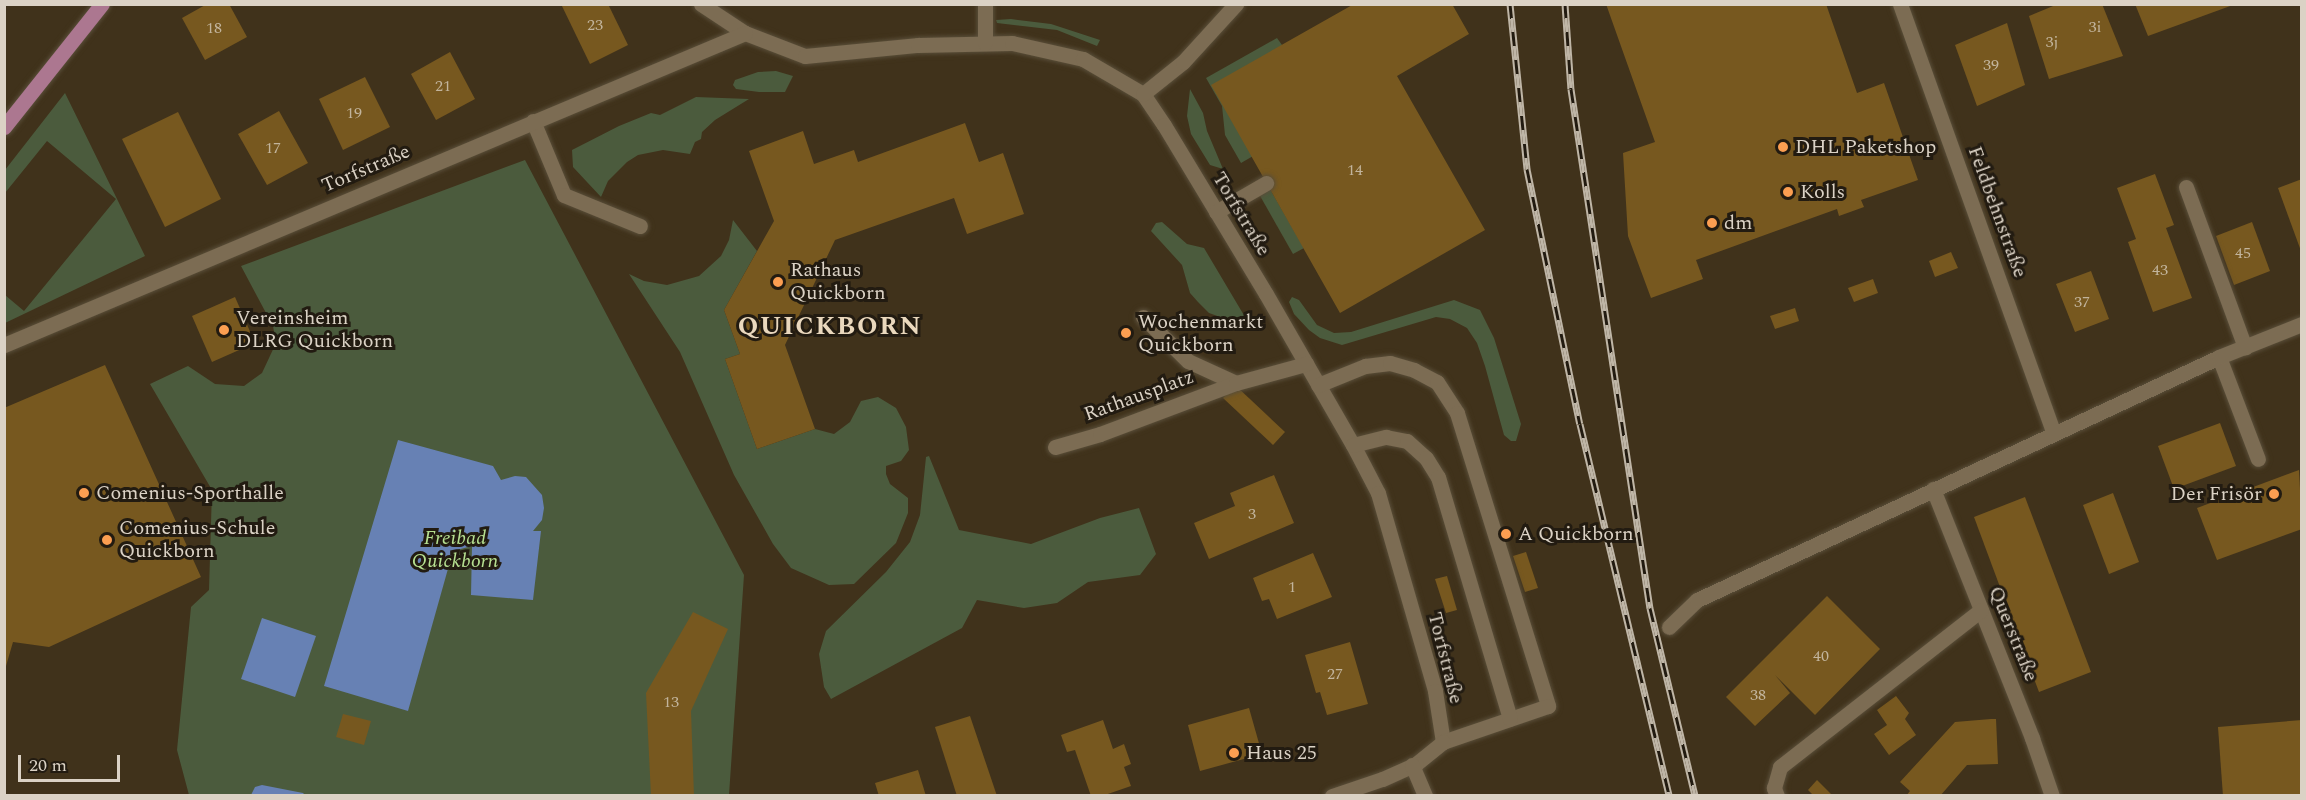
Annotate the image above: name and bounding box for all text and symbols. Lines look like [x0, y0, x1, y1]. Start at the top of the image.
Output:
house number: 23 [587, 15, 603, 35]
house number: 3i [2088, 17, 2102, 37]
house number: 18 [206, 18, 222, 38]
house number: 3j [2045, 32, 2059, 52]
house number: 39 [1983, 55, 1999, 75]
house number: 21 [435, 76, 451, 96]
house number: 19 [346, 103, 362, 123]
place label: DHL Paketshop [1795, 135, 1936, 159]
house number: 17 [265, 138, 281, 158]
street label: Torfstraße [318, 140, 414, 198]
marker: DHL Paketshop [1776, 140, 1790, 154]
street label: Feldbehnstraße [1962, 143, 2032, 281]
house number: 14 [1347, 160, 1363, 180]
street label: Torfstraße [1207, 168, 1275, 260]
place label: Kolls [1800, 180, 1845, 204]
marker: Kolls [1781, 185, 1795, 199]
place label: dm [1724, 211, 1752, 235]
marker: dm [1705, 216, 1719, 230]
house number: 45 [2235, 243, 2251, 263]
place label: Rathaus Quickborn [790, 258, 886, 305]
house number: 43 [2152, 260, 2168, 280]
marker: Rathaus Quickborn [771, 275, 785, 289]
house number: 37 [2074, 292, 2090, 312]
place label: Vereinsheim DLRG Quickborn [236, 306, 393, 353]
place label: Wochenmarkt Quickborn [1138, 310, 1263, 357]
district label: QUICKBORN [738, 311, 922, 343]
marker: Vereinsheim DLRG Quickborn [217, 323, 231, 337]
marker: Wochenmarkt Quickborn [1119, 326, 1133, 340]
street label: Rathausplatz [1081, 365, 1197, 427]
place label: Comenius-Sporthalle [96, 481, 284, 505]
place label: Der Frisör [2171, 482, 2262, 506]
marker: Comenius-Sporthalle [77, 486, 91, 500]
marker: Der Frisör [2267, 487, 2281, 501]
house number: 3 [1248, 504, 1256, 524]
place label: Comenius-Schule Quickborn [119, 516, 275, 563]
place label: A Quickborn [1518, 522, 1634, 546]
park label: Freibad Quickborn [412, 526, 498, 573]
marker: A Quickborn [1499, 527, 1513, 541]
marker: Comenius-Schule Quickborn [100, 533, 114, 547]
house number: 1 [1288, 577, 1296, 597]
street label: Querstraße [1983, 583, 2043, 685]
street label: Torfstraße [1422, 610, 1468, 706]
house number: 40 [1813, 646, 1829, 666]
house number: 27 [1327, 664, 1343, 684]
house number: 38 [1750, 685, 1766, 705]
house number: 13 [663, 692, 679, 712]
place label: Haus 25 [1246, 741, 1317, 765]
scale bar [21, 743, 123, 781]
marker: Haus 25 [1227, 746, 1241, 760]
text: 20 m [29, 752, 67, 779]

